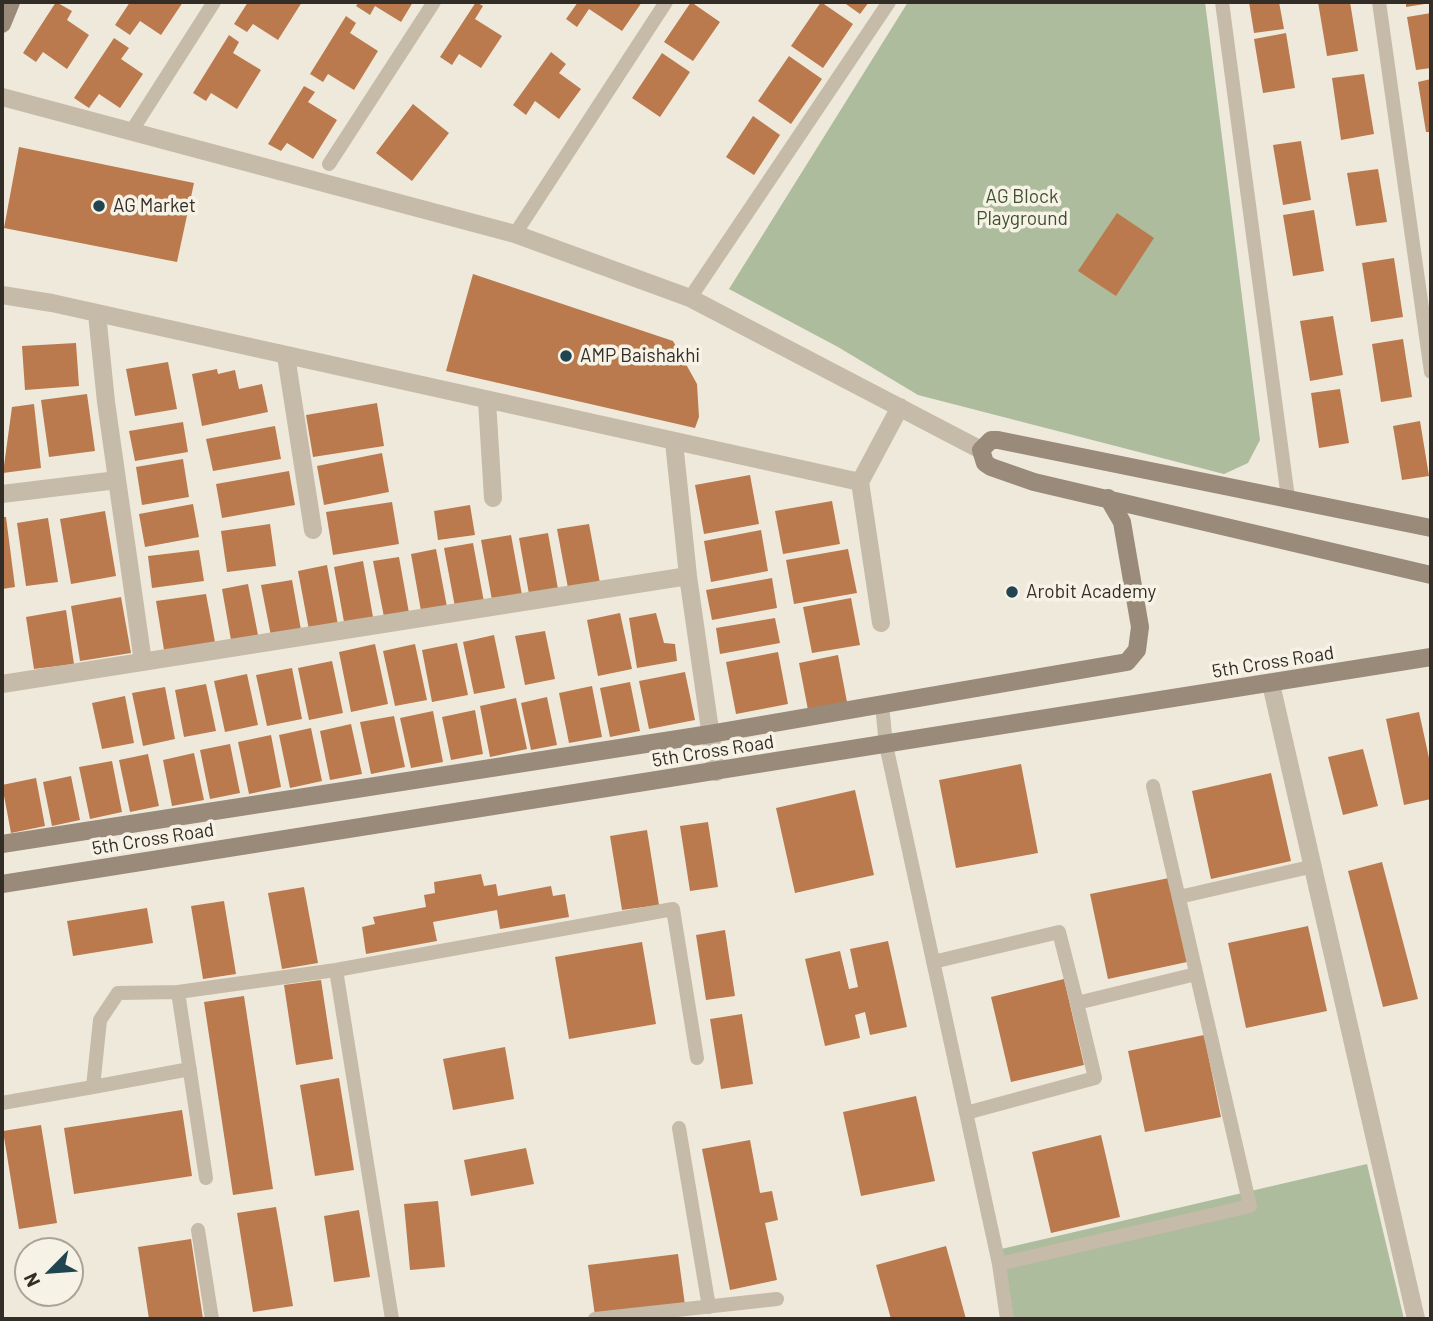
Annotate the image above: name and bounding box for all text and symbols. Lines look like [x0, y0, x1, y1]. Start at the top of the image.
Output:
park label: AG Block Playground [976, 186, 1068, 230]
place label: AG Market [113, 195, 196, 217]
marker: AG Market [91, 198, 107, 214]
place label: AMP Baishakhi [580, 345, 700, 367]
marker: AMP Baishakhi [558, 348, 574, 364]
place label: Arobit Academy [1026, 581, 1156, 603]
marker: Arobit Academy [1004, 584, 1020, 600]
street label: 5th Cross Road [1210, 641, 1336, 683]
street label: 5th Cross Road [650, 730, 776, 772]
street label: 5th Cross Road [90, 818, 216, 860]
north arrow [14, 1237, 84, 1307]
text: N [18, 1270, 44, 1291]

